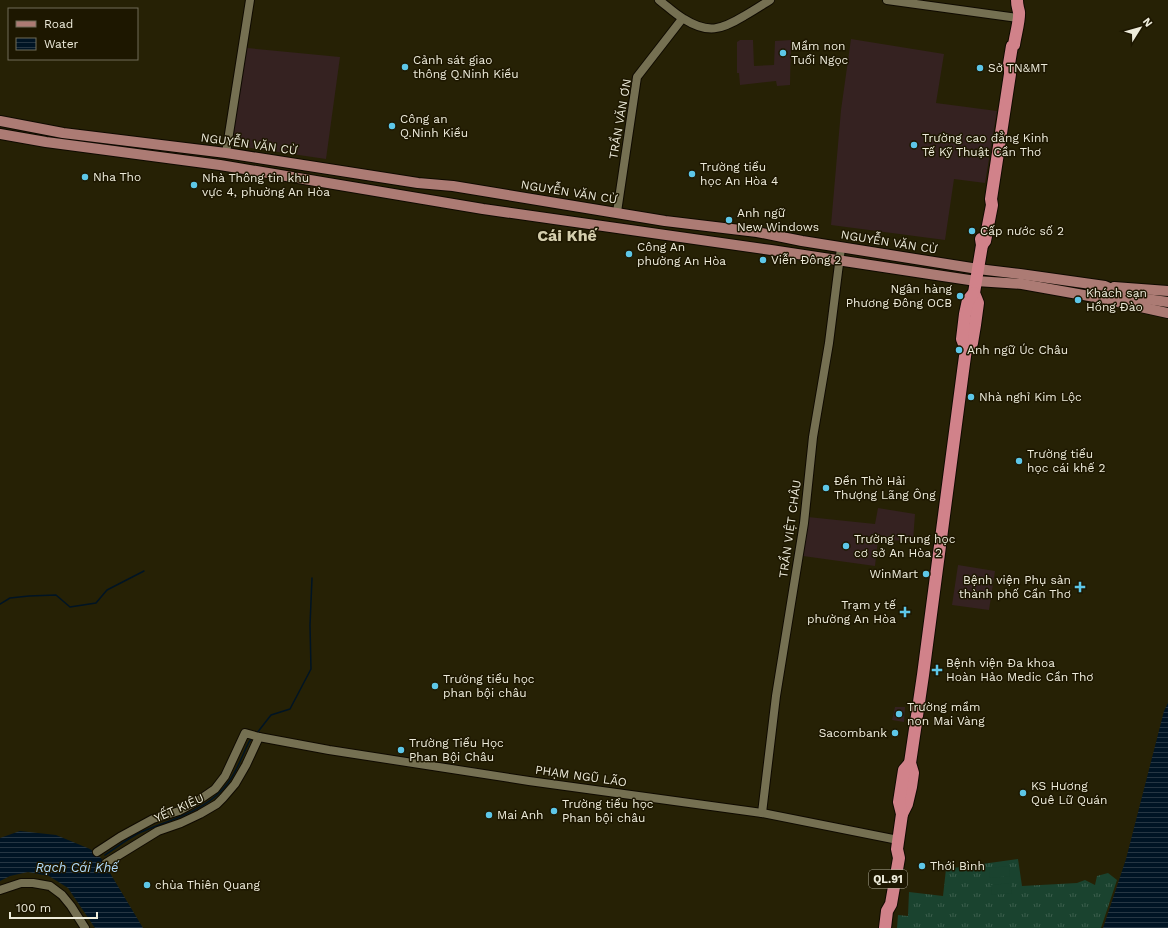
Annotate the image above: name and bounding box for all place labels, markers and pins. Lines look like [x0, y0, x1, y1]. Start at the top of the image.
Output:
place label: Mầm non Tuổi Ngọc [791, 39, 849, 67]
marker: Mầm non Tuổi Ngọc [778, 48, 788, 58]
place label: Cảnh sát giao thông Q.Ninh Kiều [413, 53, 519, 81]
place label: Sở TN&MT [988, 61, 1048, 75]
marker: Cảnh sát giao thông Q.Ninh Kiều [400, 62, 410, 72]
marker: Sở TN&MT [975, 63, 985, 73]
place label: Công an Q.Ninh Kiều [400, 112, 468, 140]
marker: Công an Q.Ninh Kiều [387, 121, 397, 131]
place label: Trường cao đẳng Kinh Tế Kỹ Thuật Cần Thơ [922, 131, 1049, 159]
marker: Trường cao đẳng Kinh Tế Kỹ Thuật Cần Thơ [909, 140, 919, 150]
place label: Trường tiểu học An Hòa 4 [700, 160, 778, 188]
marker: Trường tiểu học An Hòa 4 [687, 169, 697, 179]
place label: Nha Tho [93, 170, 141, 184]
place label: Nhà Thông tin khu vực 4, phuờng An Hòa [202, 171, 330, 199]
marker: Nha Tho [80, 172, 90, 182]
marker: Nhà Thông tin khu vực 4, phuờng An Hòa [189, 180, 199, 190]
place label: Anh ngữ New Windows [737, 206, 819, 234]
marker: Anh ngữ New Windows [724, 215, 734, 225]
place label: Cấp nước số 2 [980, 224, 1064, 238]
marker: Cấp nước số 2 [967, 226, 977, 236]
place label: Công An phường An Hòa [637, 240, 726, 268]
marker: Công An phường An Hòa [624, 249, 634, 259]
place label: Viễn Đông 2 [771, 253, 841, 267]
marker: Viễn Đông 2 [758, 255, 768, 265]
place label: Ngân hàng Phương Đông OCB [846, 282, 953, 310]
place label: Khách sạn Hồng Đào [1086, 286, 1147, 314]
marker: Ngân hàng Phương Đông OCB [955, 291, 965, 301]
marker: Khách sạn Hồng Đào [1073, 295, 1083, 305]
place label: Anh ngữ Úc Châu [967, 343, 1068, 357]
marker: Anh ngữ Úc Châu [954, 345, 964, 355]
place label: Nhà nghỉ Kim Lộc [979, 390, 1082, 404]
marker: Nhà nghỉ Kim Lộc [966, 392, 976, 402]
place label: Trường tiểu học cái khế 2 [1027, 447, 1105, 475]
marker: Trường tiểu học cái khế 2 [1014, 456, 1024, 466]
place label: Đền Thờ Hải Thượng Lãng Ông [834, 474, 936, 502]
marker: Đền Thờ Hải Thượng Lãng Ông [821, 483, 831, 493]
place label: Trường Trung học cơ sở An Hòa 2 [854, 532, 956, 560]
marker: Trường Trung học cơ sở An Hòa 2 [841, 541, 851, 551]
place label: WinMart [869, 567, 918, 581]
marker: WinMart [921, 569, 931, 579]
place label: Bệnh viện Phụ sản thành phố Cần Thơ [959, 573, 1071, 601]
marker: Bệnh viện Phụ sản thành phố Cần Thơ [1074, 581, 1086, 593]
place label: Trạm y tế phường An Hòa [807, 598, 896, 626]
marker: Trạm y tế phường An Hòa [899, 606, 911, 618]
place label: Bệnh viện Đa khoa Hoàn Hảo Medic Cần Thơ [946, 656, 1094, 684]
marker: Bệnh viện Đa khoa Hoàn Hảo Medic Cần Thơ [931, 664, 943, 676]
place label: Trường tiểu học phan bội châu [443, 672, 535, 700]
marker: Trường tiểu học phan bội châu [430, 681, 440, 691]
place label: Trường mầm non Mai Vàng [907, 700, 985, 728]
marker: Trường mầm non Mai Vàng [894, 709, 904, 719]
place label: Sacombank [819, 726, 887, 740]
marker: Sacombank [890, 728, 900, 738]
place label: Trường Tiểu Học Phan Bội Châu [409, 736, 504, 764]
marker: Trường Tiểu Học Phan Bội Châu [396, 745, 406, 755]
place label: KS Hương Quê Lữ Quán [1031, 779, 1108, 807]
marker: KS Hương Quê Lữ Quán [1018, 788, 1028, 798]
place label: Trường tiểu học Phan bội châu [562, 797, 654, 825]
marker: Trường tiểu học Phan bội châu [549, 806, 559, 816]
place label: Mai Anh [497, 808, 544, 822]
marker: Mai Anh [484, 810, 494, 820]
place label: Thới Bình [930, 859, 985, 873]
marker: Thới Bình [917, 861, 927, 871]
place label: chùa Thiên Quang [155, 878, 261, 892]
marker: chùa Thiên Quang [142, 880, 152, 890]

